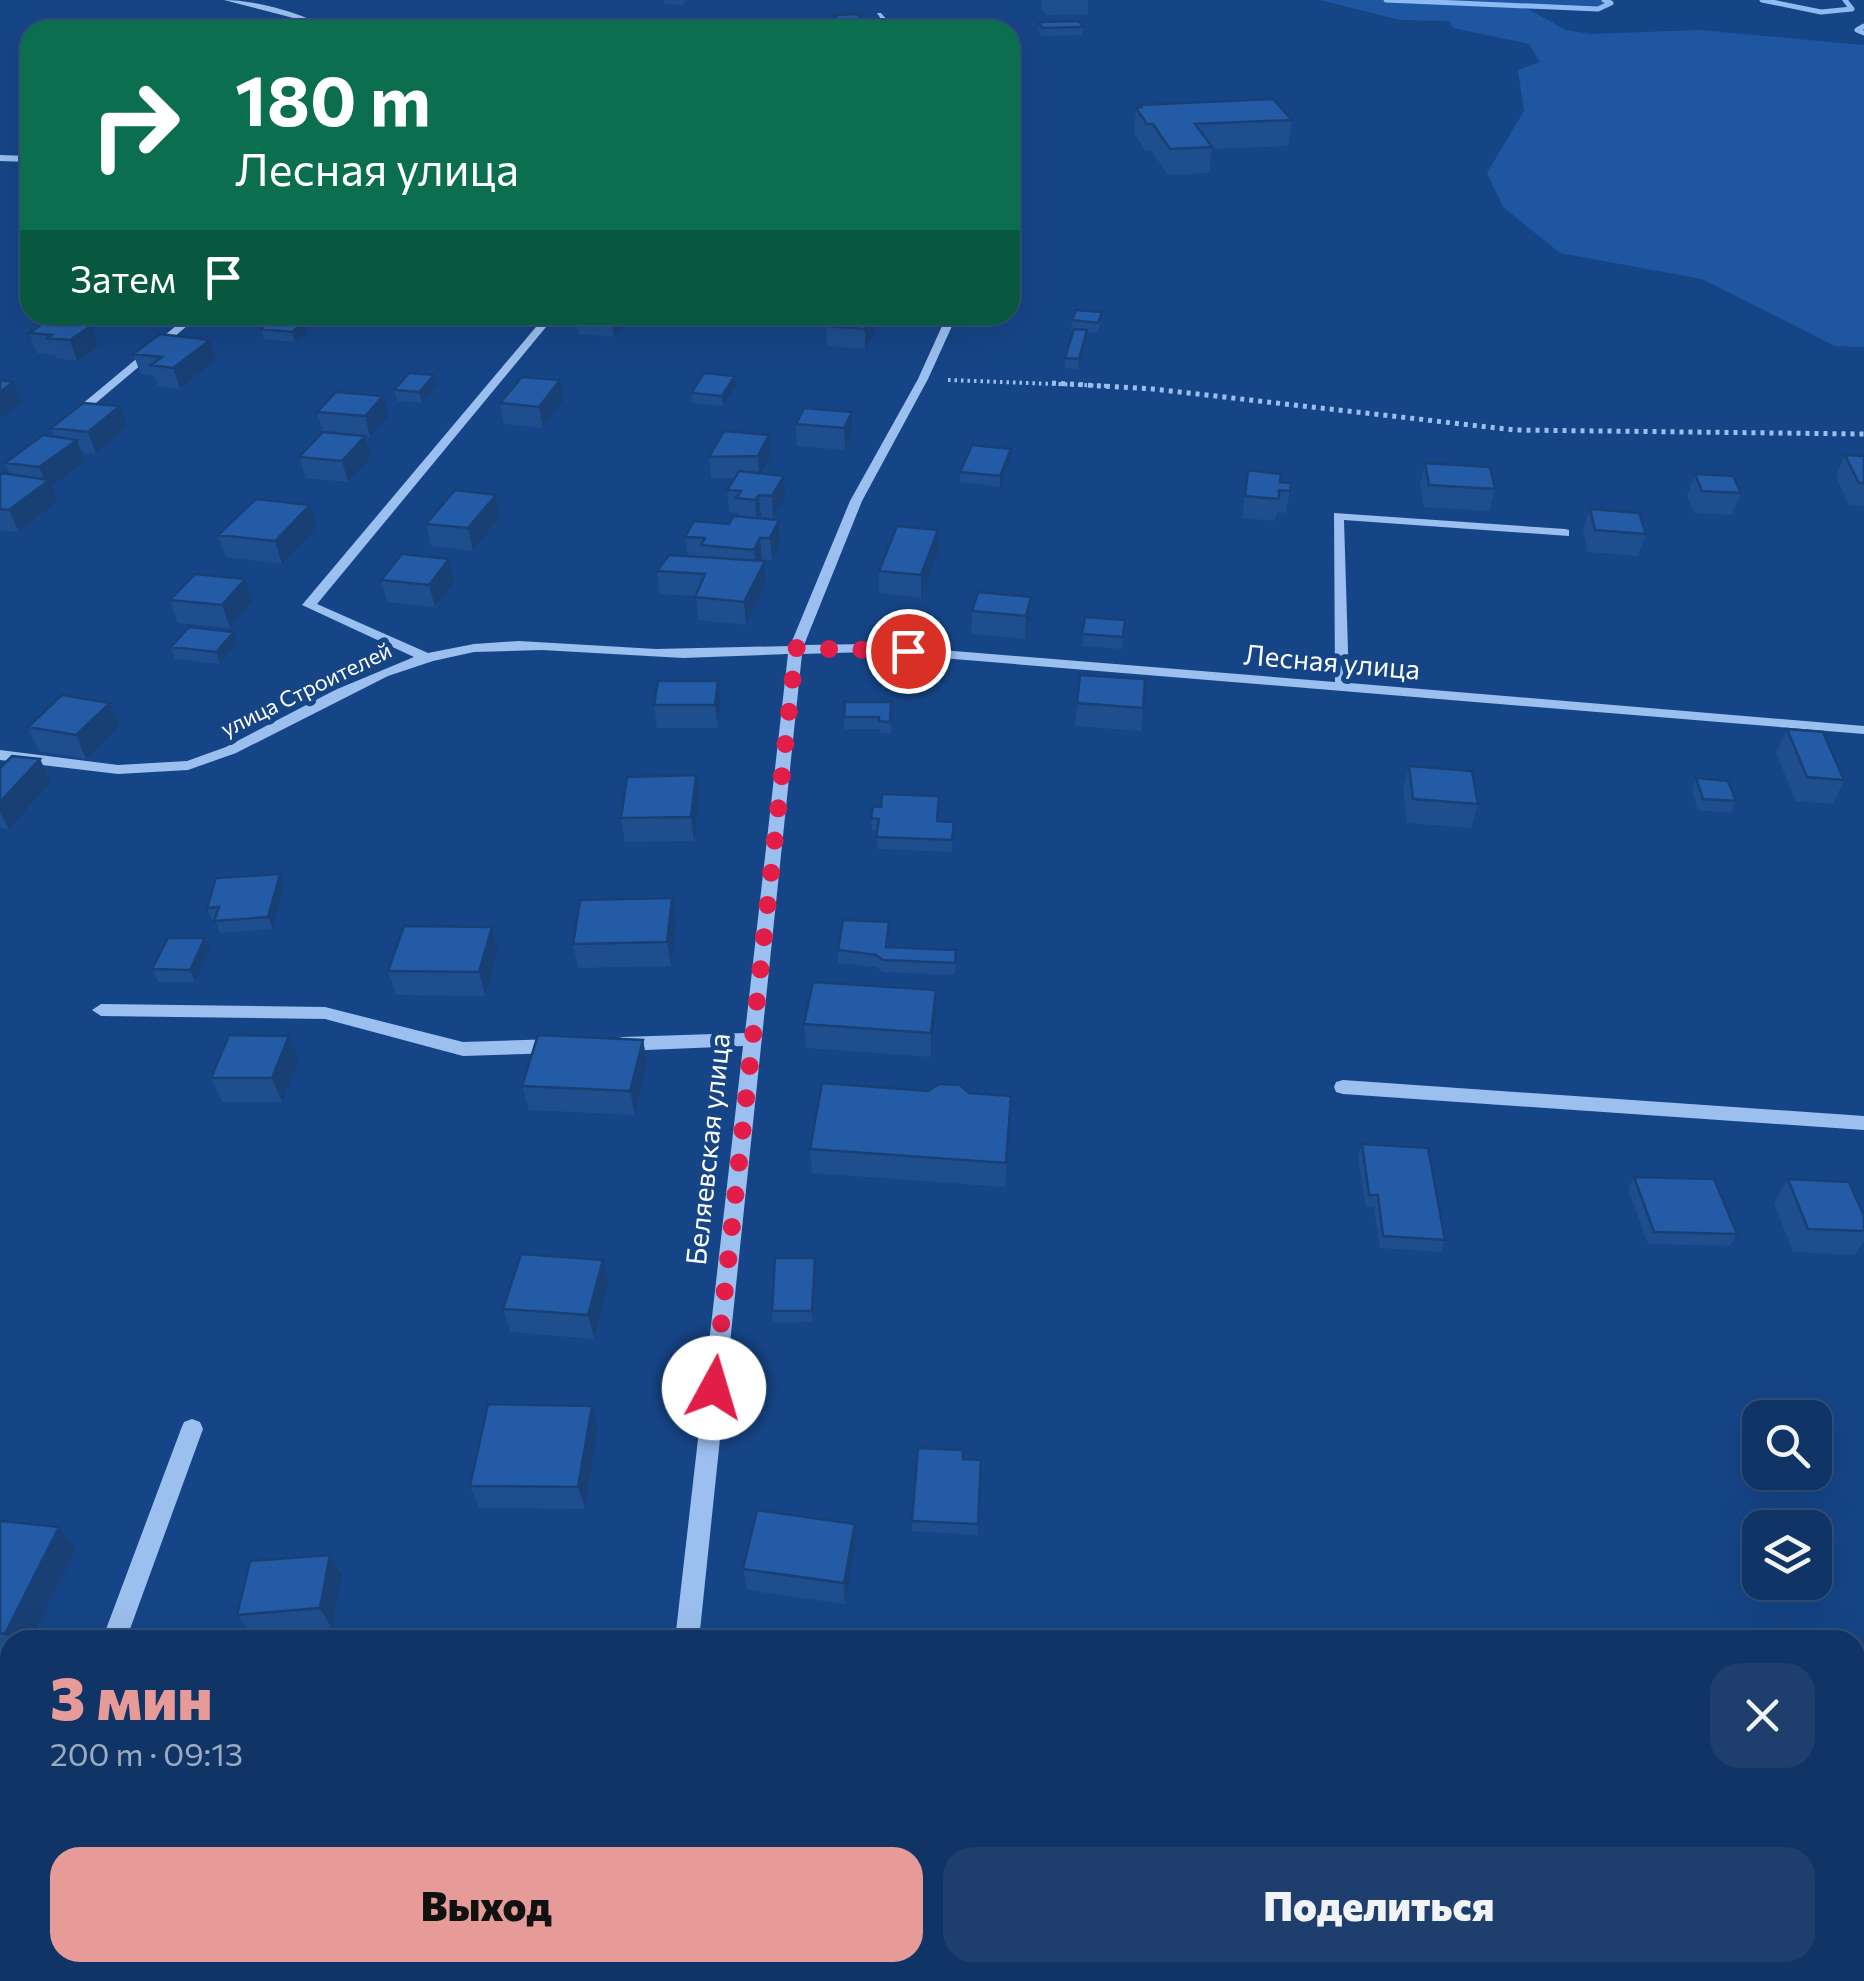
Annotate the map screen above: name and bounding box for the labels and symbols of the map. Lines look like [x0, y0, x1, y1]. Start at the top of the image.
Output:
pin [866, 609, 951, 694]
street label: улица Строителей [216, 636, 396, 742]
street label: Лесная улица [1242, 636, 1422, 686]
street label: Беляевская улица [678, 1031, 736, 1267]
position arrow [662, 1336, 766, 1440]

